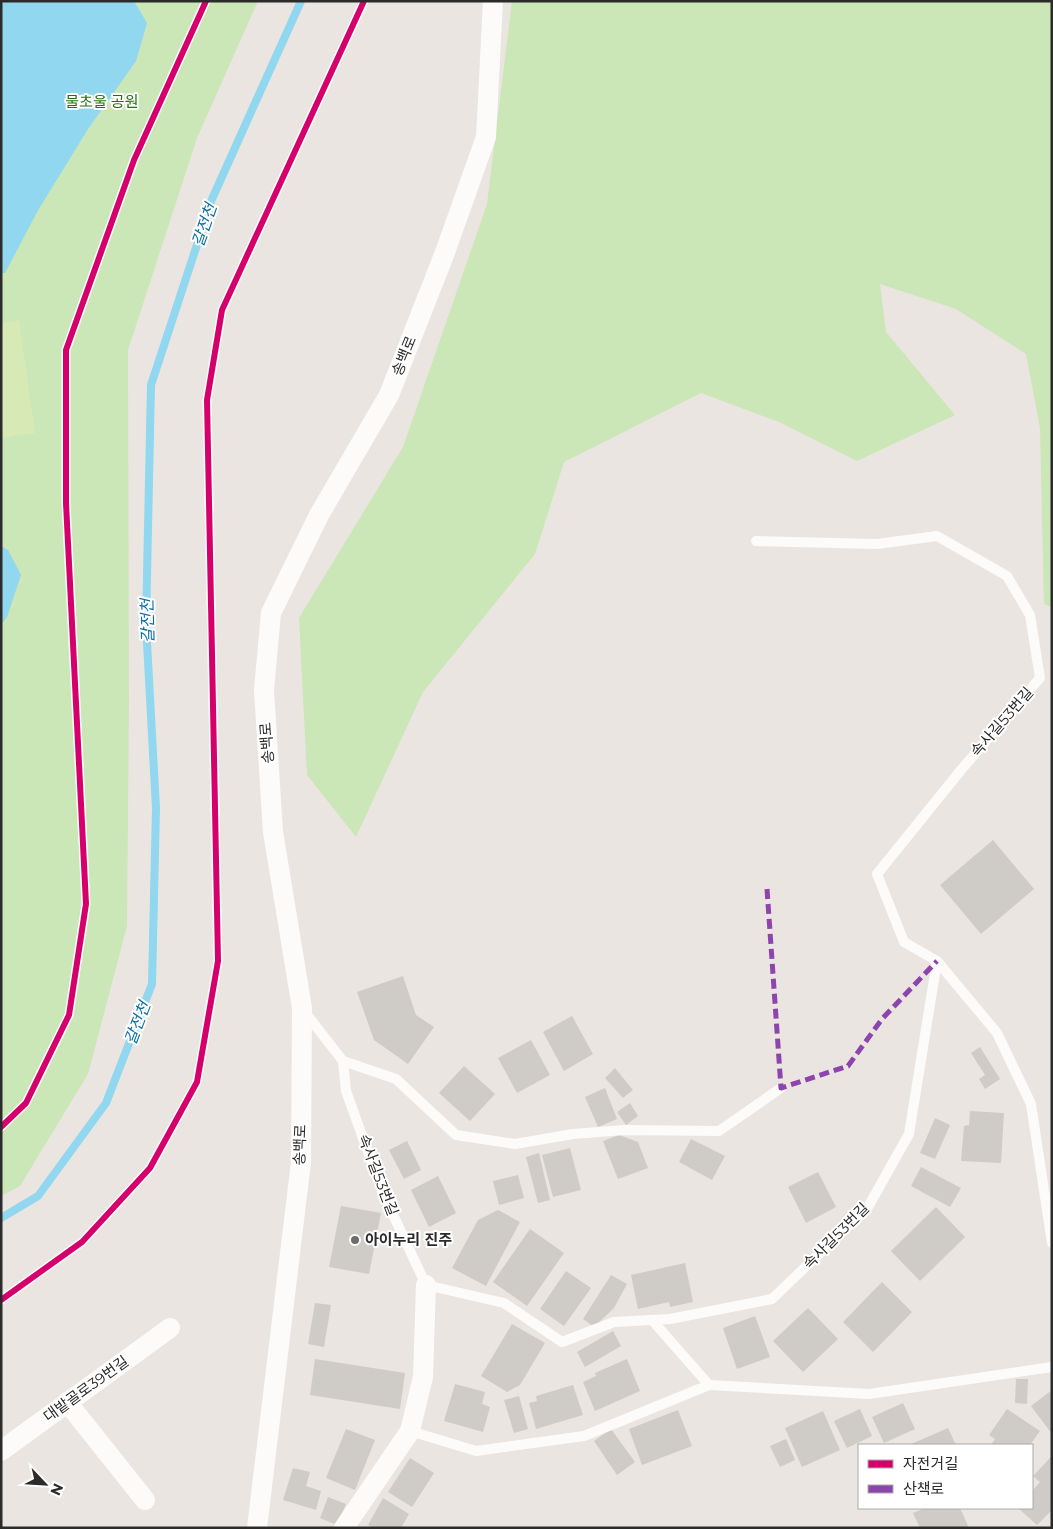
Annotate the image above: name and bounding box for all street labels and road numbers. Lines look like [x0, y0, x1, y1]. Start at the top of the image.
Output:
street label: 송백로 [387, 333, 420, 379]
street label: 속사길53번길 [966, 683, 1037, 760]
street label: 송백로 [256, 722, 277, 764]
street label: 송백로 [289, 1124, 310, 1166]
street label: 속사길53번길 [354, 1131, 403, 1218]
street label: 속사길53번길 [799, 1199, 873, 1273]
street label: 대밭골로39번길 [40, 1351, 132, 1426]

